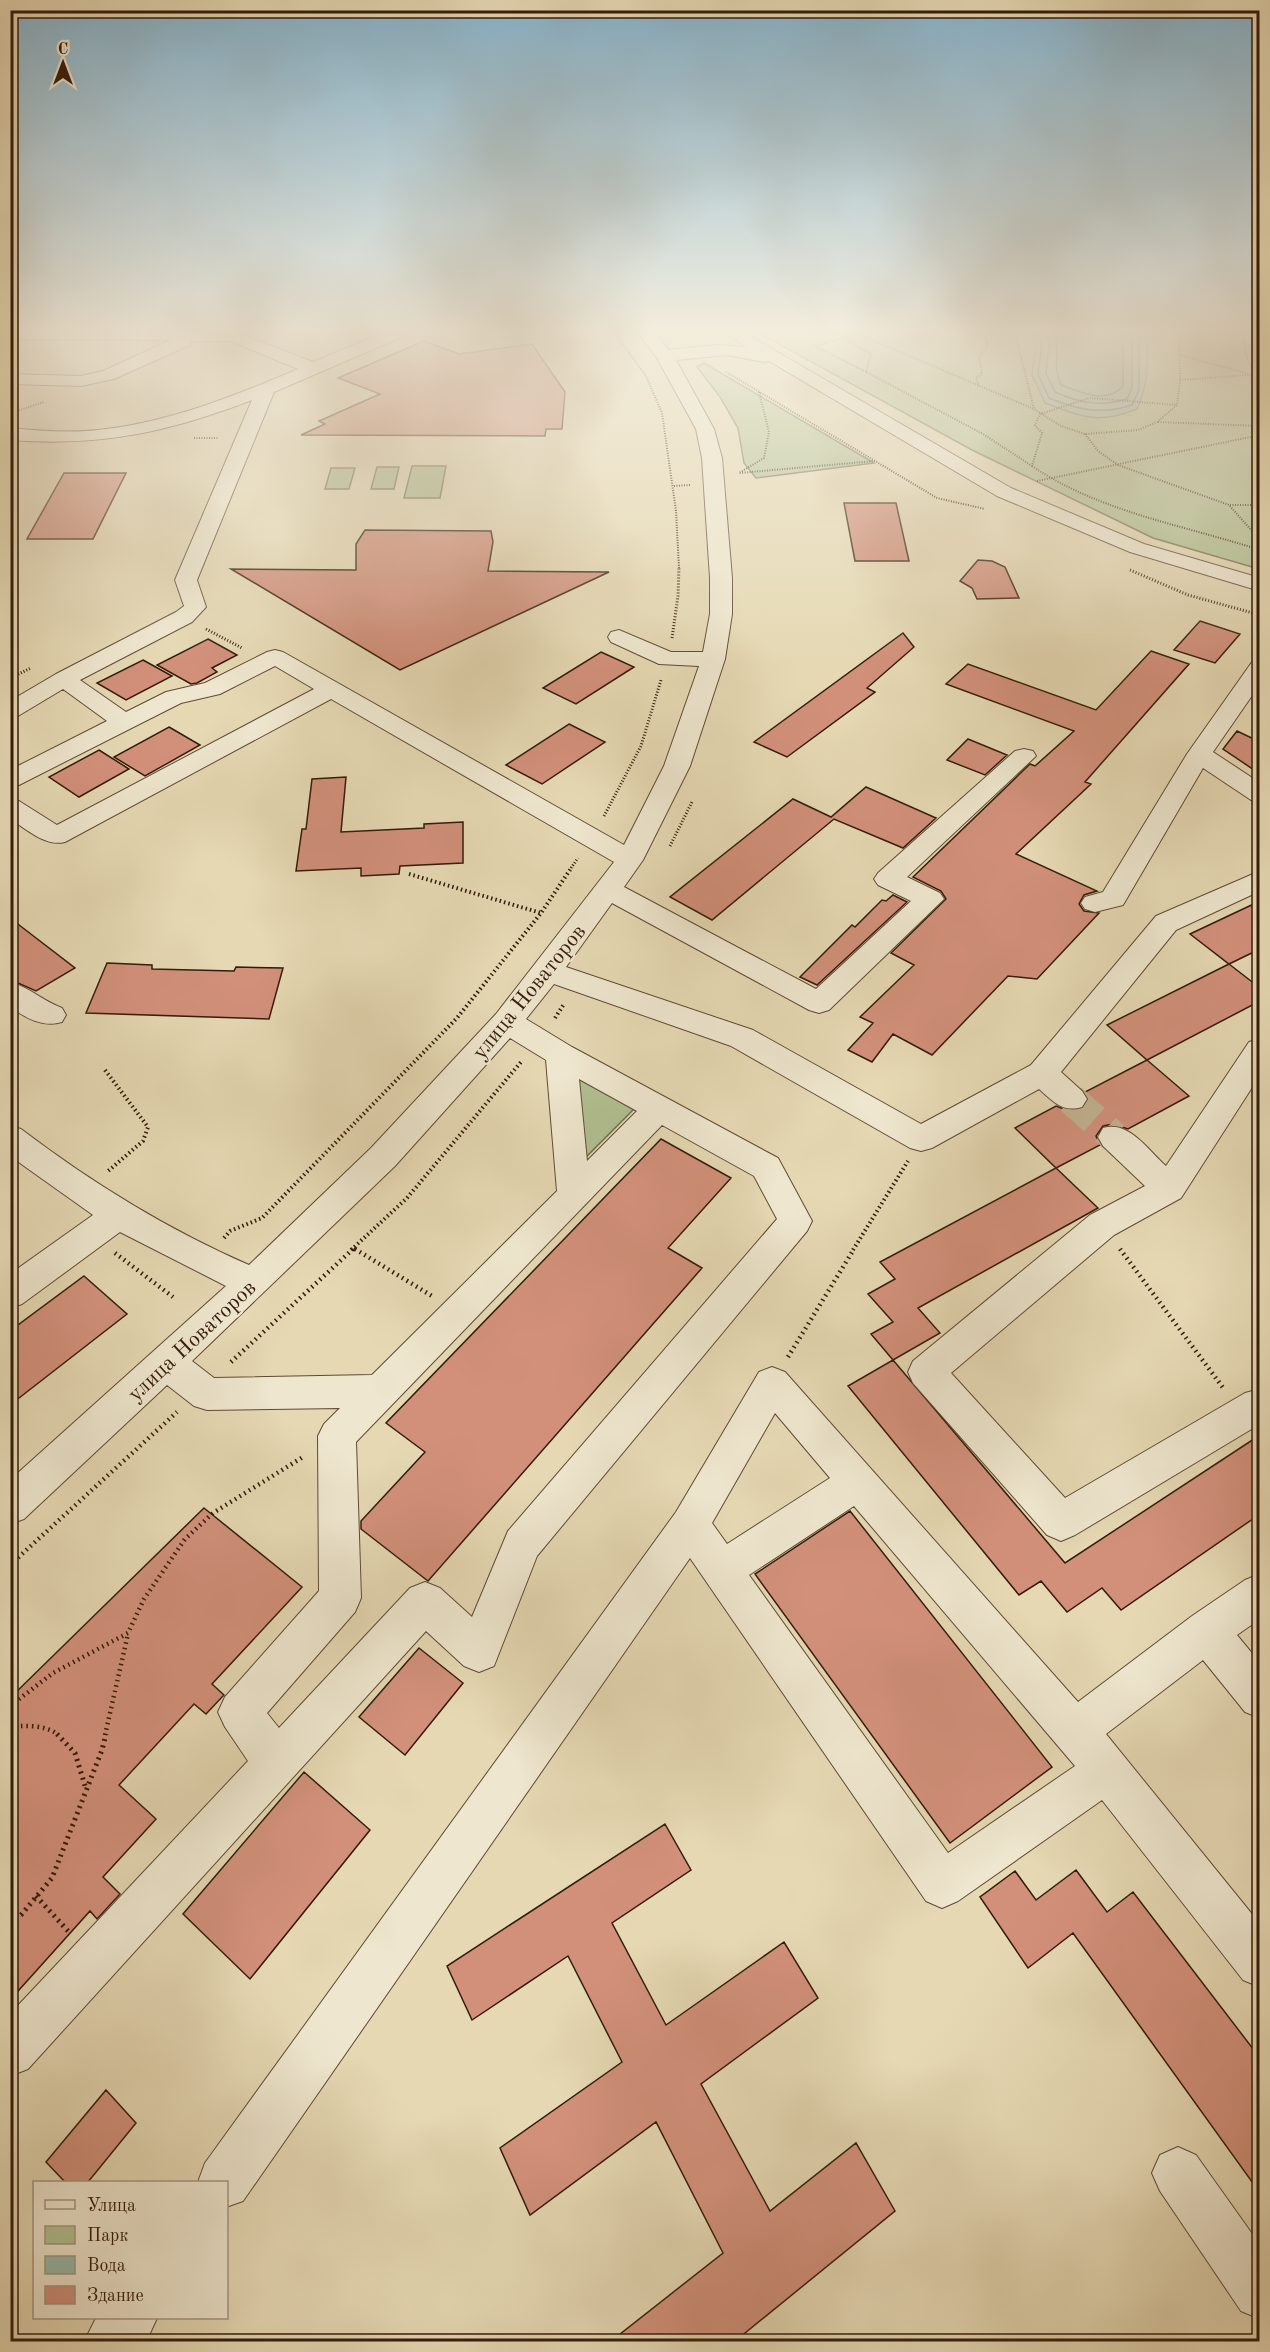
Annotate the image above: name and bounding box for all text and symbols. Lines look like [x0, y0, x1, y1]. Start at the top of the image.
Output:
north arrow [33, 33, 93, 93]
text: С [58, 42, 68, 58]
street label: улица Новаторов [469, 921, 590, 1064]
street label: улица Новаторов [124, 1277, 261, 1406]
legend [33, 2181, 228, 2319]
text: Улица [87, 2197, 136, 2215]
text: Парк [87, 2227, 128, 2245]
text: Вода [87, 2257, 126, 2275]
text: Здание [87, 2287, 144, 2305]

